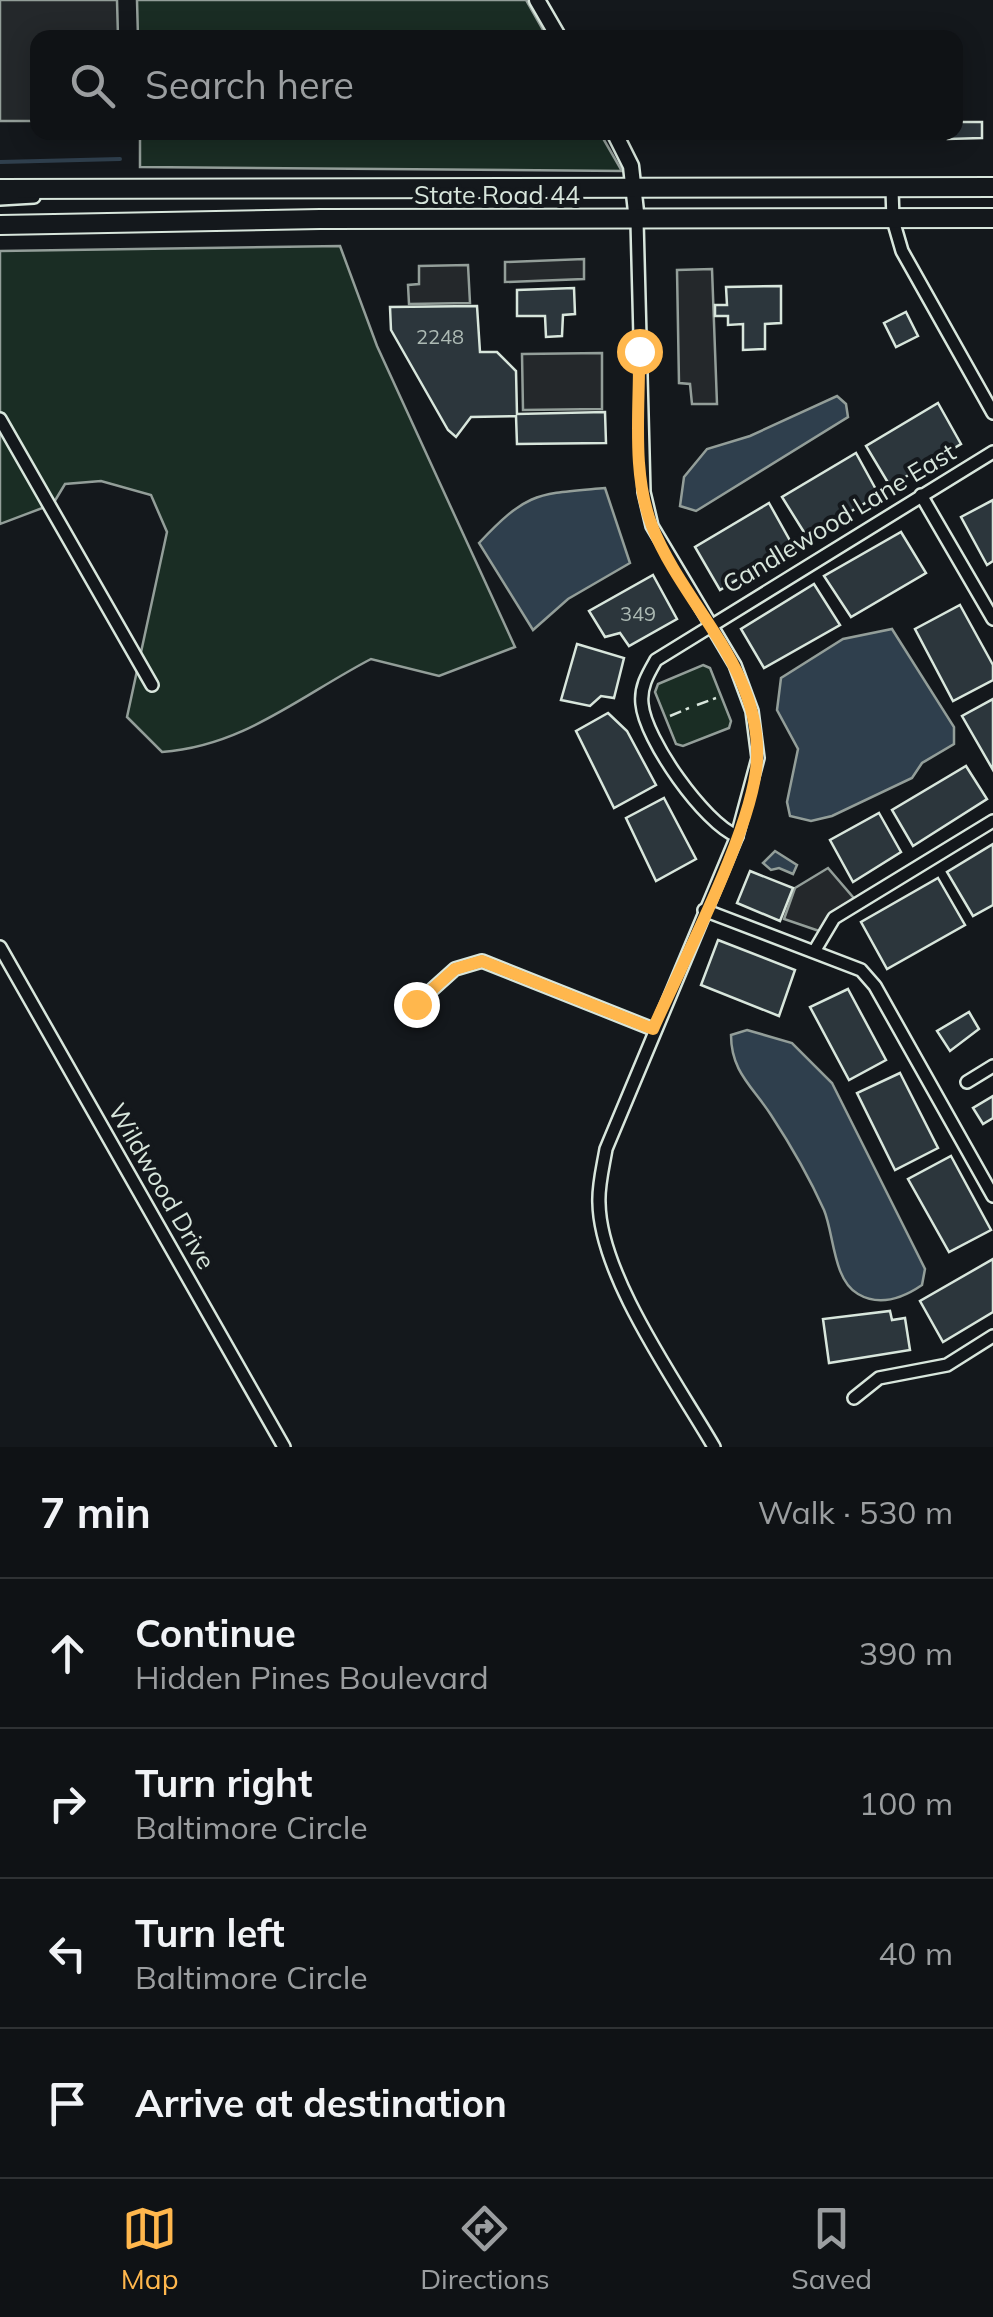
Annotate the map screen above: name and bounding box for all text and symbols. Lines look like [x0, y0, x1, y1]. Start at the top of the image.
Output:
search box [30, 30, 963, 140]
icon: search [65, 58, 120, 113]
text: Search here [145, 61, 354, 109]
street label: State Road 44 [414, 179, 580, 210]
house number: 2248 [416, 324, 464, 349]
route start [617, 329, 663, 375]
street label: Candlewood Lane East [717, 436, 961, 599]
house number: 349 [620, 601, 656, 626]
route end [394, 982, 440, 1028]
street label: Wildwood Drive [102, 1097, 223, 1274]
text: 7 min [40, 1486, 151, 1539]
text: Walk · 530 m [758, 1492, 953, 1532]
text: Continue [135, 1609, 296, 1657]
icon: ahead [40, 1626, 95, 1681]
text: 390 m [859, 1633, 953, 1673]
text: Hidden Pines Boulevard [135, 1657, 489, 1697]
text: Turn right [135, 1759, 312, 1807]
icon: right [40, 1776, 95, 1831]
text: 100 m [859, 1783, 953, 1823]
text: Baltimore Circle [135, 1807, 368, 1847]
text: Turn left [135, 1909, 285, 1957]
icon: left [40, 1926, 95, 1981]
text: 40 m [878, 1933, 953, 1973]
text: Baltimore Circle [135, 1957, 368, 1997]
icon: arrive [40, 2076, 95, 2131]
text: Arrive at destination [135, 2079, 507, 2127]
tab: Map [121, 2201, 178, 2296]
tab: Directions [420, 2201, 550, 2296]
tab: Saved [791, 2201, 872, 2296]

